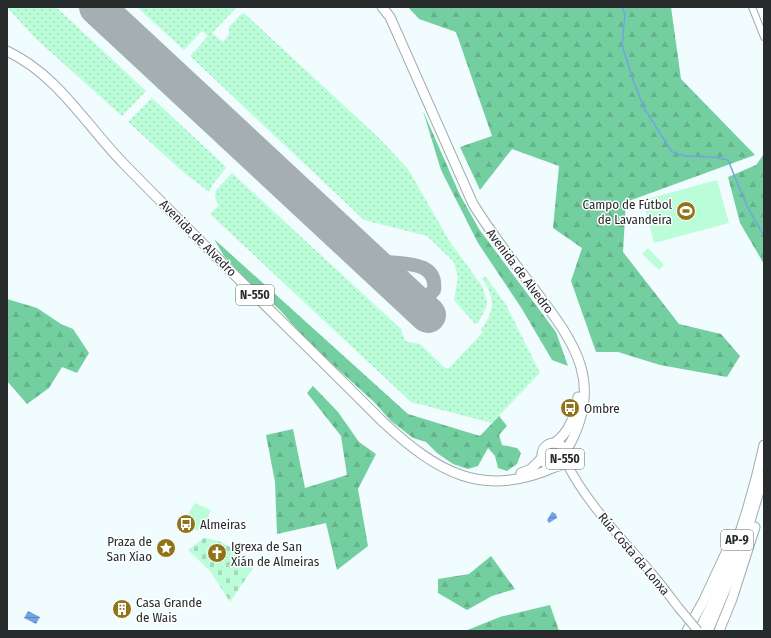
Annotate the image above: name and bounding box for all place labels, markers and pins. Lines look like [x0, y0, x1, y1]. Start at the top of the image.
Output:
place label: Campo de Fútbol de Lavandeira [582, 197, 673, 227]
sports icon: Campo de Fútbol de Lavandeira [675, 200, 697, 222]
bus stop icon: Ombre [559, 397, 581, 419]
place label: Ombre [584, 401, 620, 416]
bus stop icon: Almeiras [175, 513, 197, 535]
place label: Almeiras [200, 517, 246, 532]
place label: Praza de San Xiao [106, 534, 152, 564]
place icon: Praza de San Xiao [155, 537, 177, 559]
place label: Igrexa de San Xián de Almeiras [231, 539, 320, 569]
church icon: Igrexa de San Xián de Almeiras [206, 542, 228, 564]
place label: Casa Grande de Wais [136, 595, 202, 625]
building icon: Casa Grande de Wais [111, 598, 133, 620]

